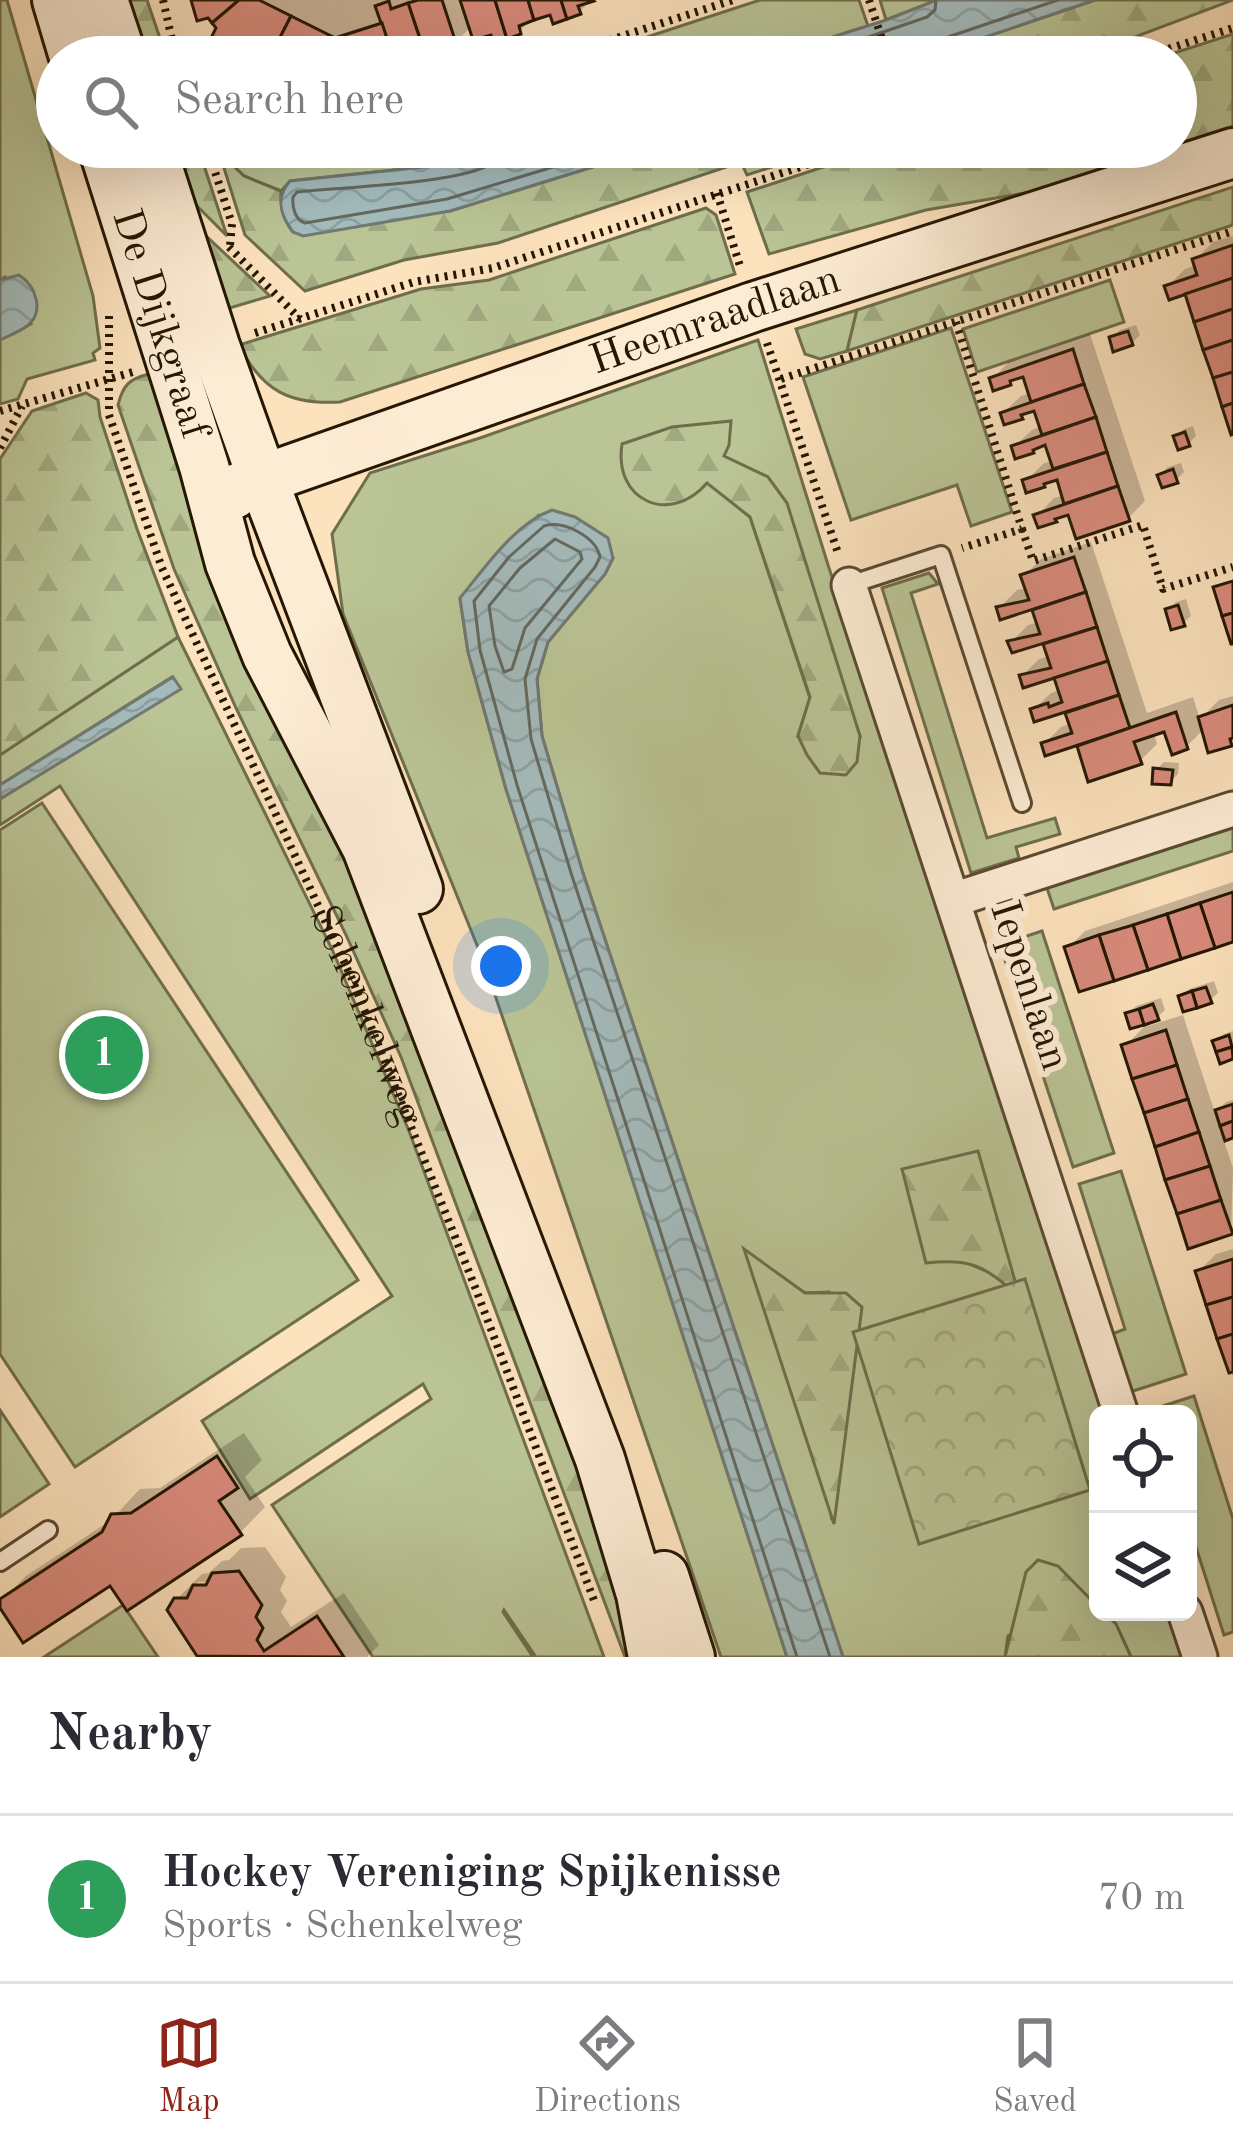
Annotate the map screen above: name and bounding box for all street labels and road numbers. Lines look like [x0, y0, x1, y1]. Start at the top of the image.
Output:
street label: De Dijkgraaf [103, 204, 216, 446]
street label: Heemraadlaan [585, 259, 846, 383]
street label: Iepenlaan [981, 896, 1075, 1076]
street label: Schenkelweg [300, 899, 430, 1132]

